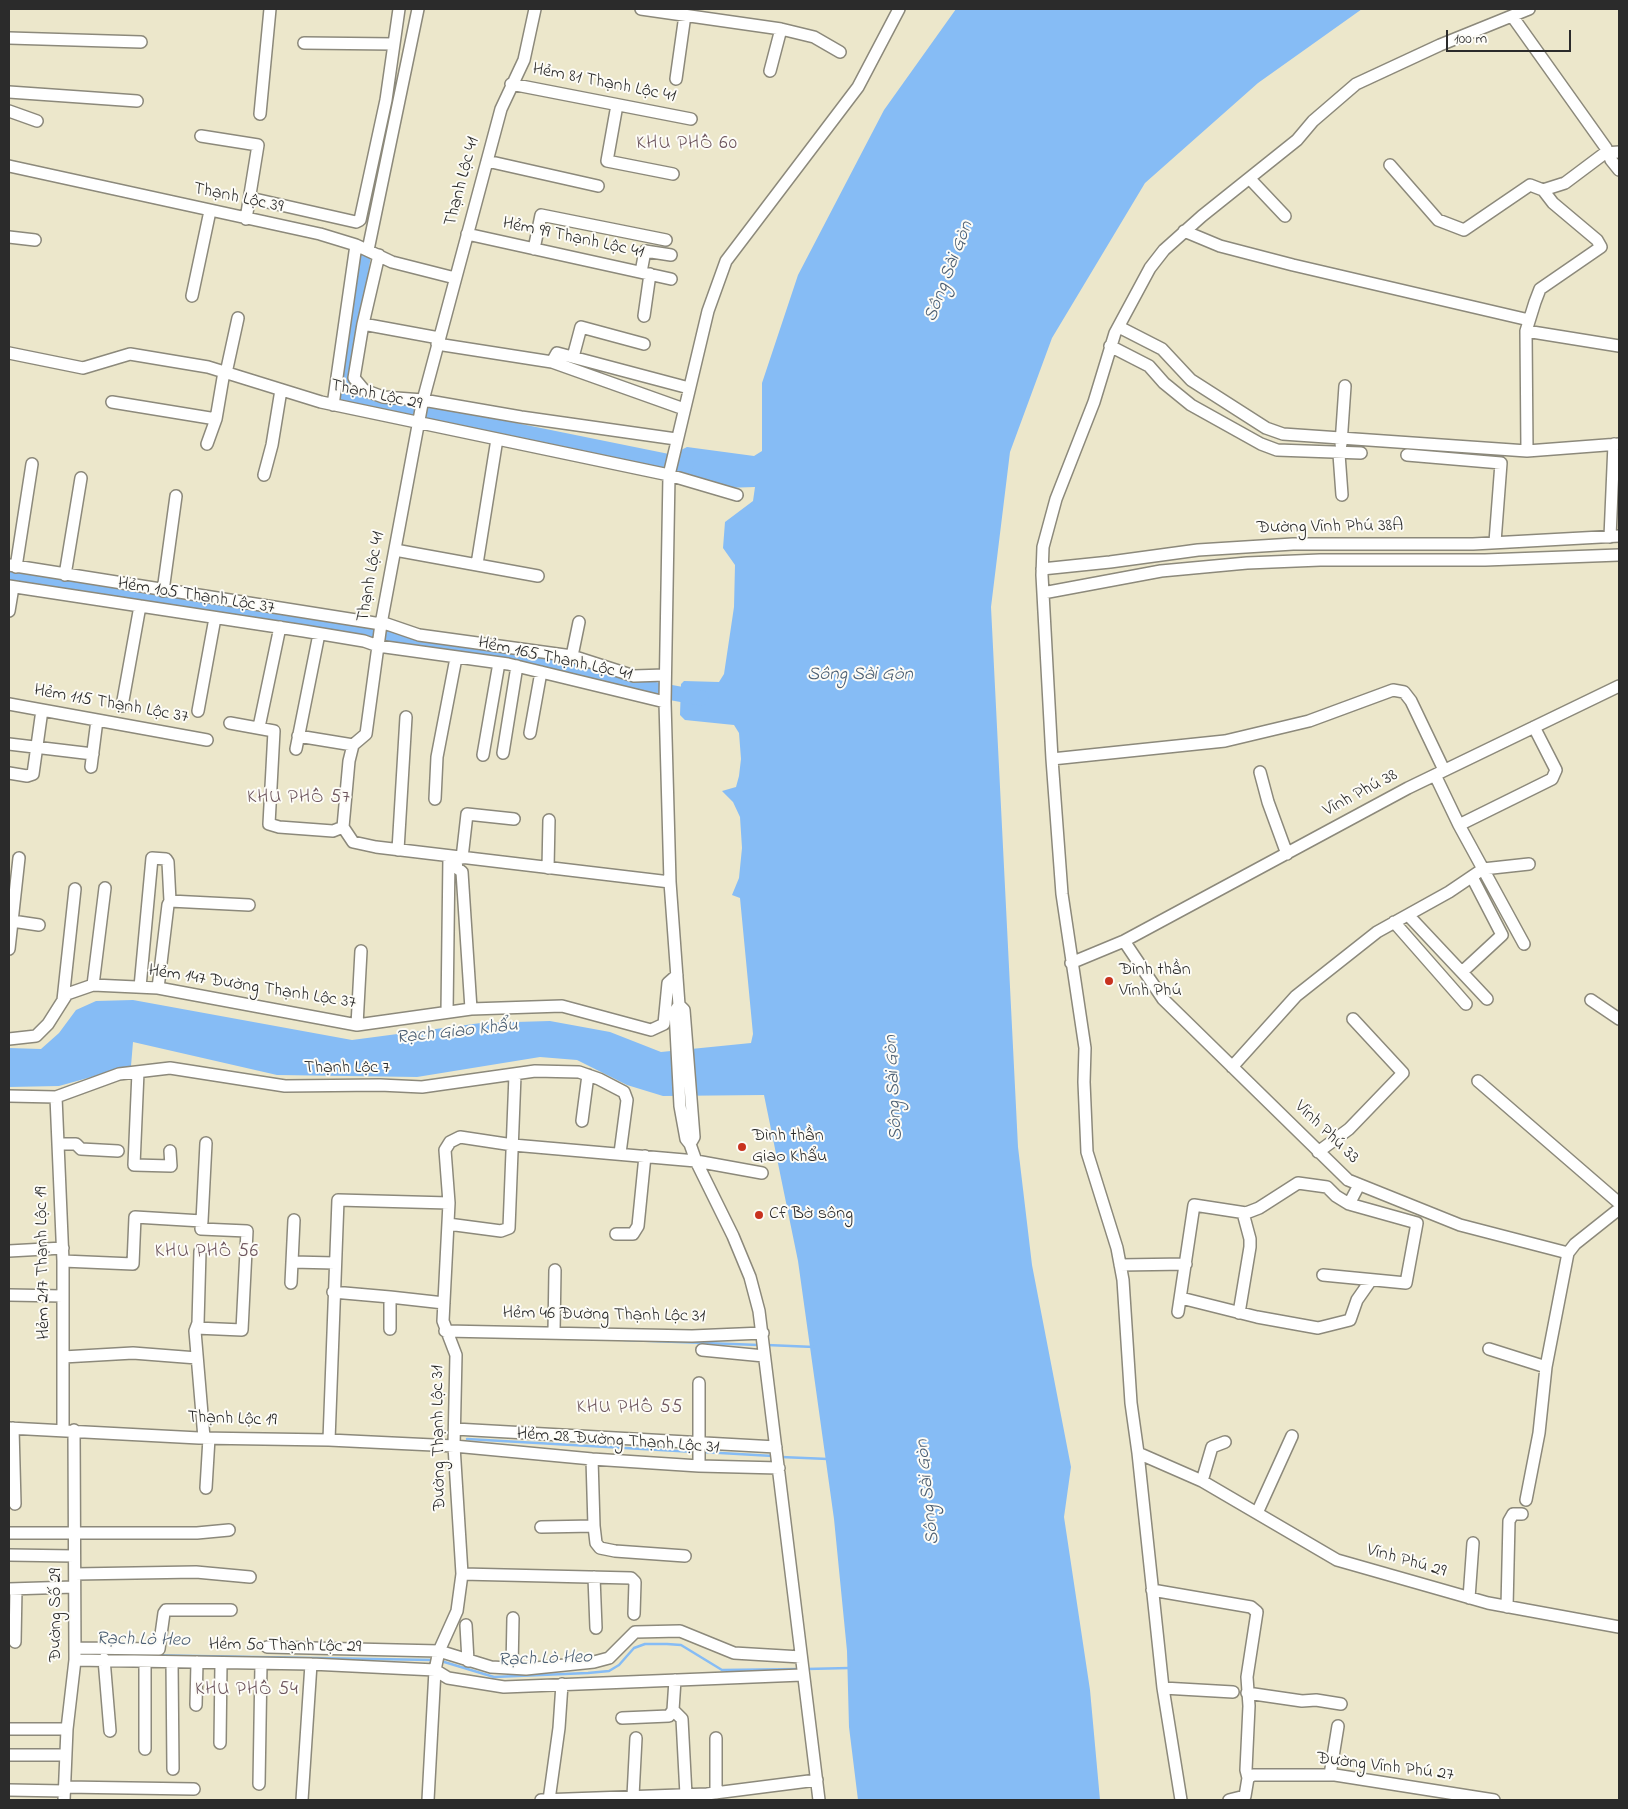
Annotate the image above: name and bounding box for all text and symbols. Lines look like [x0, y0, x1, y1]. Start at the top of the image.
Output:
scale bar [1448, 20, 1573, 52]
text: 100 m [1454, 28, 1487, 50]
street label: Hẻm 81 Thạnh Lộc 41 [531, 60, 677, 108]
district label: KHU PHỐ 60 [635, 134, 739, 156]
street label: Thạnh Lộc 41 [441, 135, 485, 229]
street label: Thạnh Lộc 39 [191, 179, 285, 219]
street label: Hẻm 99 Thạnh Lộc 41 [500, 213, 646, 265]
water label: Sông Sài Gòn [920, 218, 980, 326]
street label: Thạnh Lộc 29 [328, 376, 424, 416]
street label: Đường Vĩnh Phú 38A [1256, 516, 1404, 540]
street label: Thạnh Lộc 41 [353, 530, 391, 624]
street label: Hẻm 105 Thạnh Lộc 37 [116, 574, 276, 620]
street label: Hẻm 165 Thạnh Lộc 41 [476, 633, 634, 687]
water label: Sông Sài Gòn [807, 665, 913, 687]
street label: Hẻm 115 Thạnh Lộc 37 [32, 681, 190, 729]
street label: Vĩnh Phú 38 [1320, 765, 1402, 823]
district label: KHU PHỐ 57 [246, 788, 352, 810]
place label: Đình thần Vĩnh Phú [1119, 960, 1191, 1002]
street label: Hẻm 147 Đường Thạnh Lộc 37 [147, 961, 357, 1015]
marker: Đình thần Vĩnh Phú [1103, 975, 1115, 987]
water label: Rạch Giao Khẩu [395, 1015, 519, 1051]
water label: Sông Sài Gòn [881, 1035, 909, 1141]
street label: Thạnh Lộc 7 [304, 1058, 390, 1080]
street label: Vĩnh Phú 33 [1289, 1097, 1363, 1169]
place label: Đình thần Giao Khẩu [752, 1126, 827, 1168]
marker: Đình thần Giao Khẩu [736, 1141, 748, 1153]
street label: Hẻm 217 Thạnh Lộc 19 [32, 1186, 56, 1340]
place label: Cf Bờ sông [769, 1204, 853, 1226]
marker: Cf Bờ sông [753, 1209, 765, 1221]
district label: KHU PHỐ 56 [154, 1242, 260, 1264]
street label: Hẻm 46 Đường Thạnh Lộc 31 [502, 1303, 706, 1329]
street label: Đường Thạnh Lộc 31 [428, 1365, 452, 1511]
district label: KHU PHỐ 55 [575, 1398, 685, 1420]
street label: Thạnh Lộc 19 [187, 1408, 277, 1432]
street label: Hẻm 28 Đường Thạnh Lộc 31 [516, 1424, 720, 1460]
water label: Sông Sài Gòn [912, 1438, 946, 1546]
street label: Vĩnh Phú 29 [1364, 1540, 1448, 1584]
street label: Đường Số 29 [46, 1568, 68, 1662]
water label: Rạch Lò Heo [96, 1629, 190, 1653]
street label: Hẻm 50 Thạnh Lộc 29 [209, 1635, 361, 1659]
water label: Rạch Lò Heo [498, 1647, 592, 1673]
district label: KHU PHỐ 54 [194, 1680, 300, 1702]
street label: Đường Vĩnh Phú 27 [1315, 1749, 1455, 1787]

